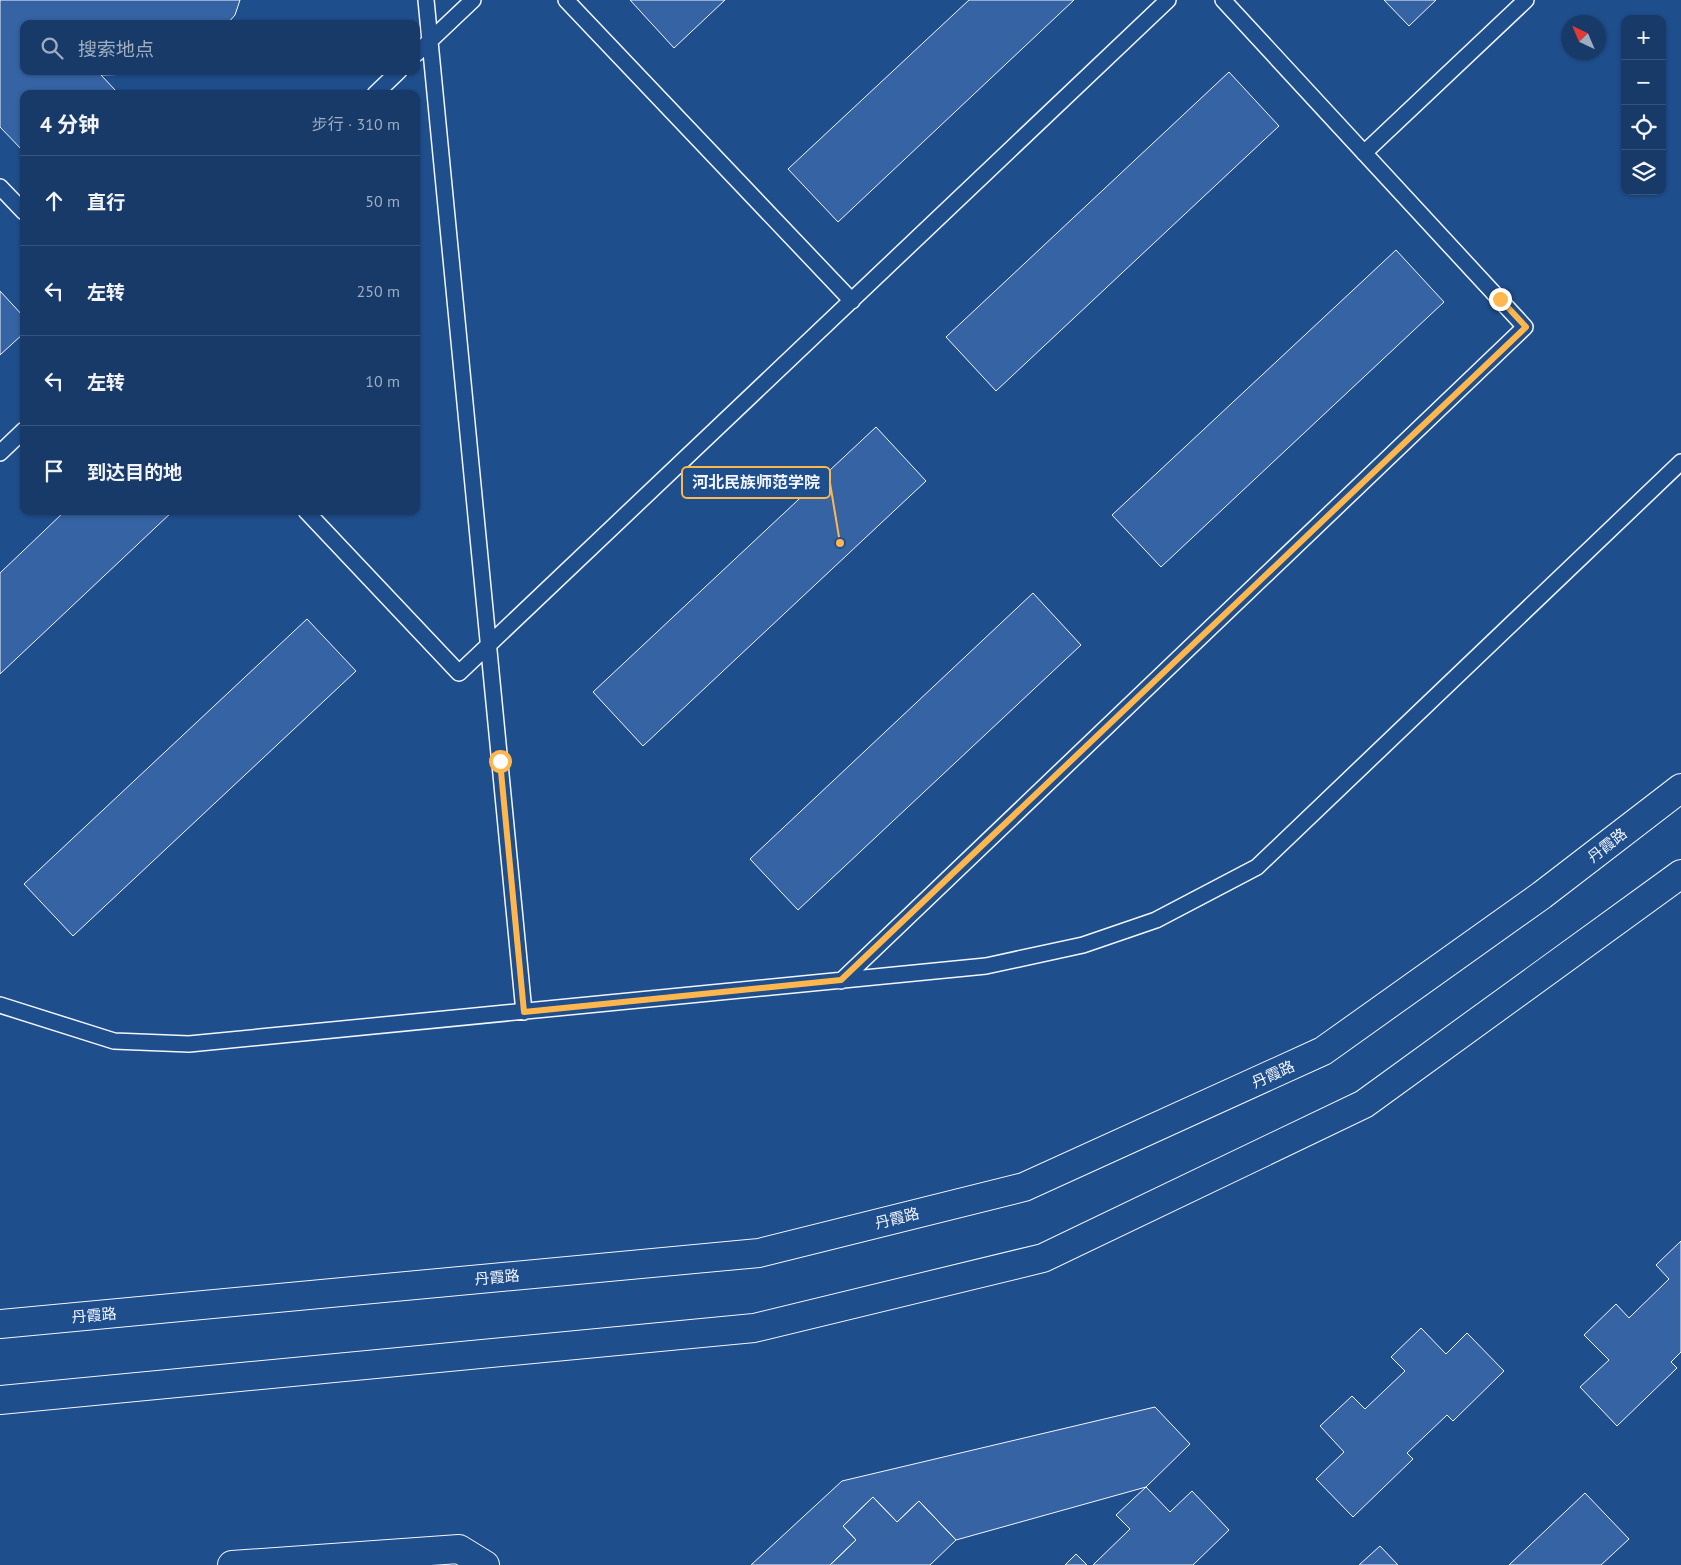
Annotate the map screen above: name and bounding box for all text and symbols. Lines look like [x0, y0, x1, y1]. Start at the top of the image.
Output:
north arrow [1561, 15, 1606, 60]
map controls [1621, 15, 1666, 195]
button: + [1621, 15, 1666, 60]
search box [20, 20, 420, 75]
icon: search [38, 34, 66, 62]
text: 搜索地点 [78, 37, 154, 61]
button: − [1621, 60, 1666, 105]
button: locate [1621, 105, 1666, 150]
text: 4 分钟 [40, 111, 99, 138]
text: 步行 · 310 m [312, 114, 400, 134]
button: layers [1621, 150, 1666, 195]
icon: ahead [40, 187, 68, 215]
text: 直行 [87, 190, 125, 214]
text: 50 m [365, 191, 400, 211]
icon: left [40, 277, 68, 305]
text: 左转 [87, 280, 125, 304]
text: 250 m [357, 281, 400, 301]
route end [1489, 288, 1512, 311]
icon: left [40, 367, 68, 395]
text: 左转 [87, 370, 125, 394]
text: 10 m [365, 371, 400, 391]
icon: arrive [40, 457, 68, 485]
text: 到达目的地 [87, 460, 182, 484]
callout: 河北民族师范学院 [682, 467, 830, 498]
text: 河北民族师范学院 [692, 472, 820, 492]
route start [489, 750, 512, 773]
street label: 丹霞路 [1583, 824, 1631, 866]
street label: 丹霞路 [1249, 1056, 1297, 1092]
street label: 丹霞路 [873, 1203, 921, 1233]
street label: 丹霞路 [474, 1266, 520, 1288]
street label: 丹霞路 [71, 1304, 117, 1326]

